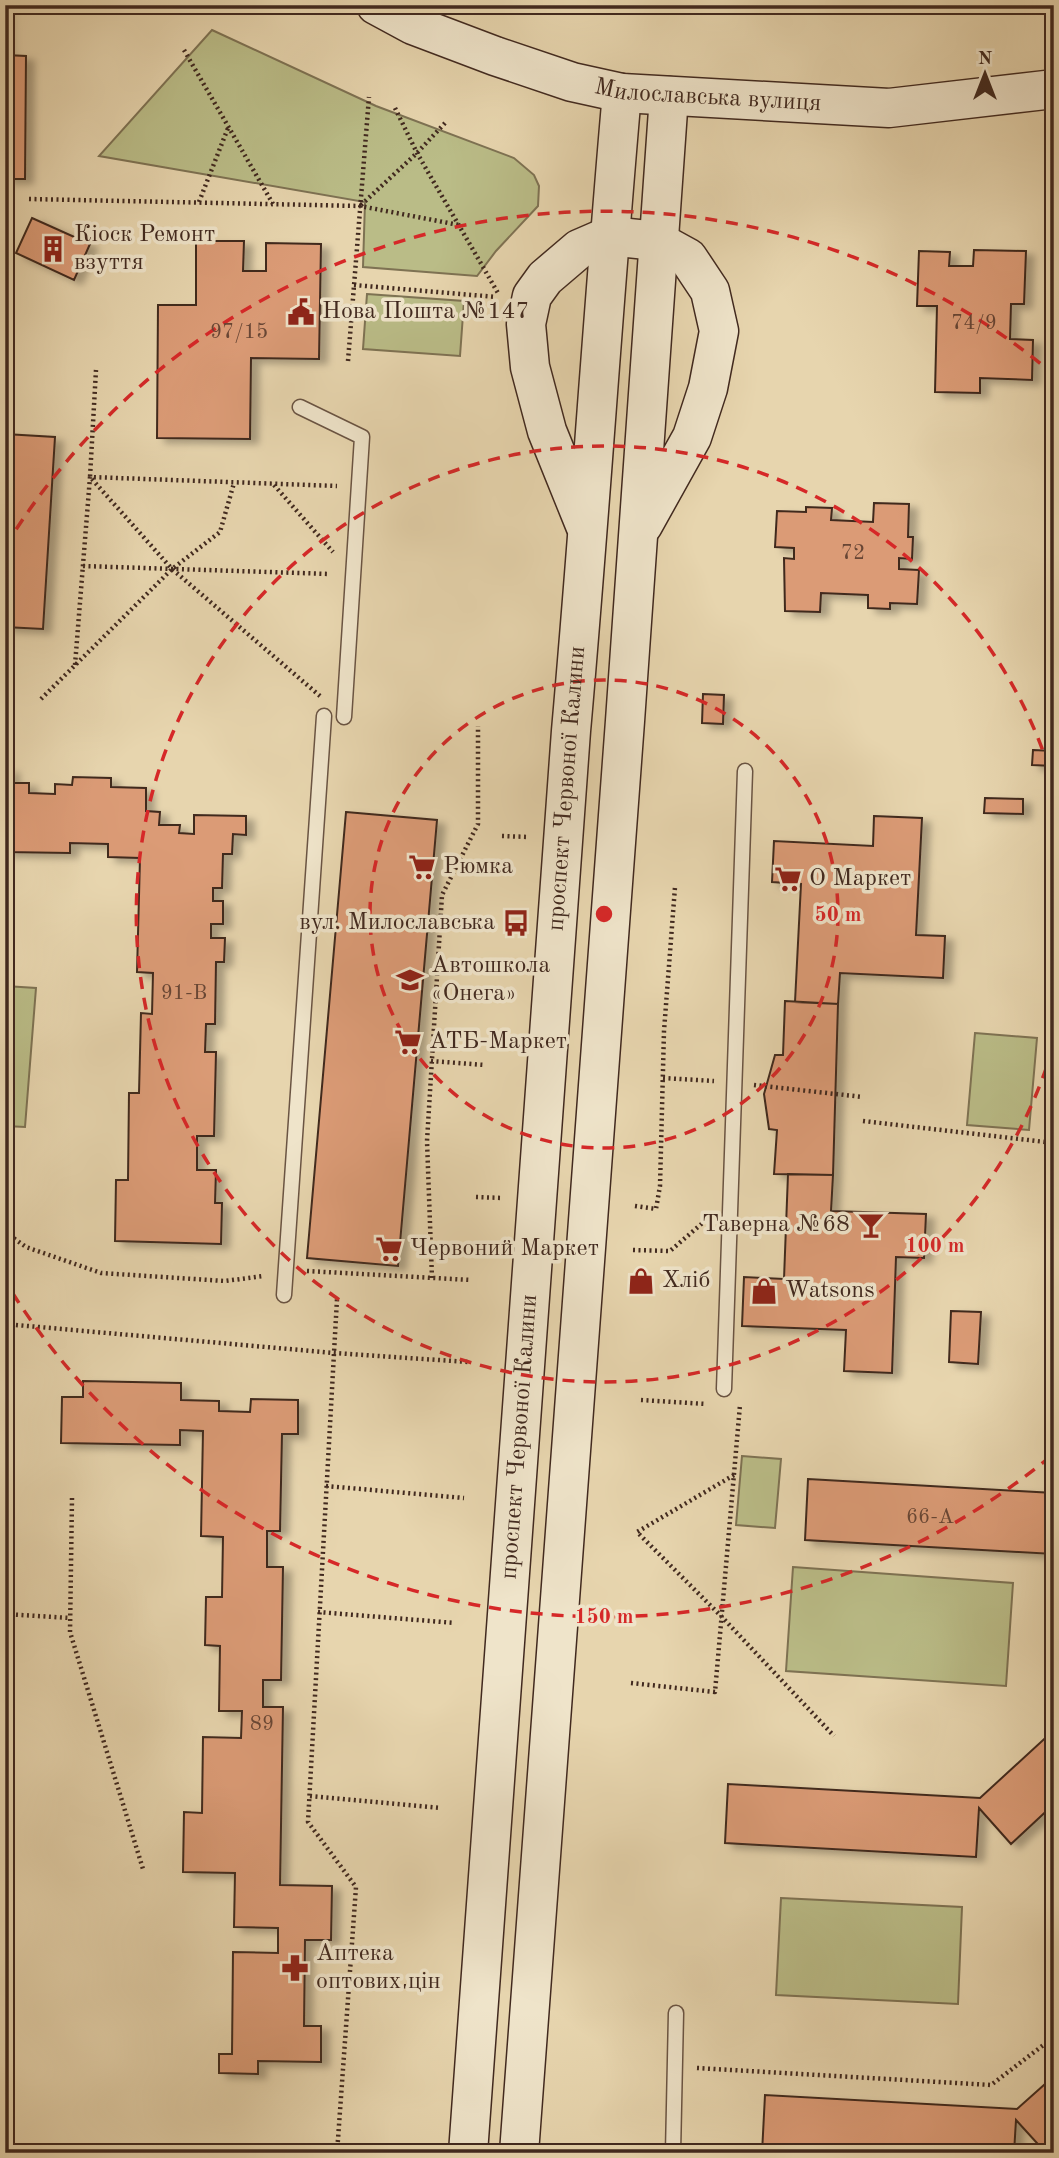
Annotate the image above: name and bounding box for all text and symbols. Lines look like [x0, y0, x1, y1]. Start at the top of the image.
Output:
north arrow [950, 38, 1020, 108]
text: N [978, 50, 993, 69]
street label: Милославська вулиця [592, 75, 822, 116]
place label: Кіоск Ремонт взуття [74, 223, 215, 275]
building icon: Кіоск Ремонт взуття [38, 234, 68, 264]
public building icon: Нова Пошта №147 [286, 297, 316, 327]
place label: Нова Пошта №147 [322, 300, 529, 324]
house number: 74/9 [951, 313, 997, 334]
house number: 97/15 [210, 322, 268, 343]
house number: 72 [841, 543, 865, 564]
street label: проспект Червоної Калини [545, 645, 590, 932]
supermarket icon: Рюмка [407, 852, 437, 882]
place label: Рюмка [443, 855, 513, 879]
supermarket icon: О Маркет [773, 864, 803, 894]
place label: О Маркет [809, 867, 911, 891]
centre of rings [592, 902, 616, 926]
text: 50 m [814, 905, 862, 926]
bus stop icon: вул. Милославська [501, 908, 531, 938]
place label: вул. Милославська [299, 911, 495, 935]
place label: Автошкола «Онега» [431, 954, 550, 1006]
school or university icon: Автошкола «Онега» [395, 965, 425, 995]
house number: 91-В [161, 983, 207, 1004]
supermarket icon: АТБ-Маркет [393, 1027, 423, 1057]
place label: АТБ-Маркет [429, 1030, 567, 1054]
bar icon: Таверна №68 [856, 1210, 886, 1240]
place label: Таверна №68 [702, 1213, 850, 1237]
supermarket icon: Червоний Маркет [374, 1234, 404, 1264]
text: 100 m [905, 1236, 965, 1257]
place label: Червоний Маркет [410, 1237, 599, 1261]
shop icon: Хліб [626, 1266, 656, 1296]
place label: Хліб [662, 1269, 710, 1293]
shop icon: Watsons [749, 1276, 779, 1306]
place label: Watsons [785, 1279, 875, 1303]
street label: проспект Червоної Калини [498, 1293, 542, 1580]
house number: 66-А [906, 1507, 954, 1528]
text: 150 m [574, 1607, 634, 1628]
house number: 89 [250, 1714, 274, 1735]
place label: Аптека оптових цін [316, 1942, 441, 1994]
pharmacy icon: Аптека оптових цін [280, 1953, 310, 1983]

